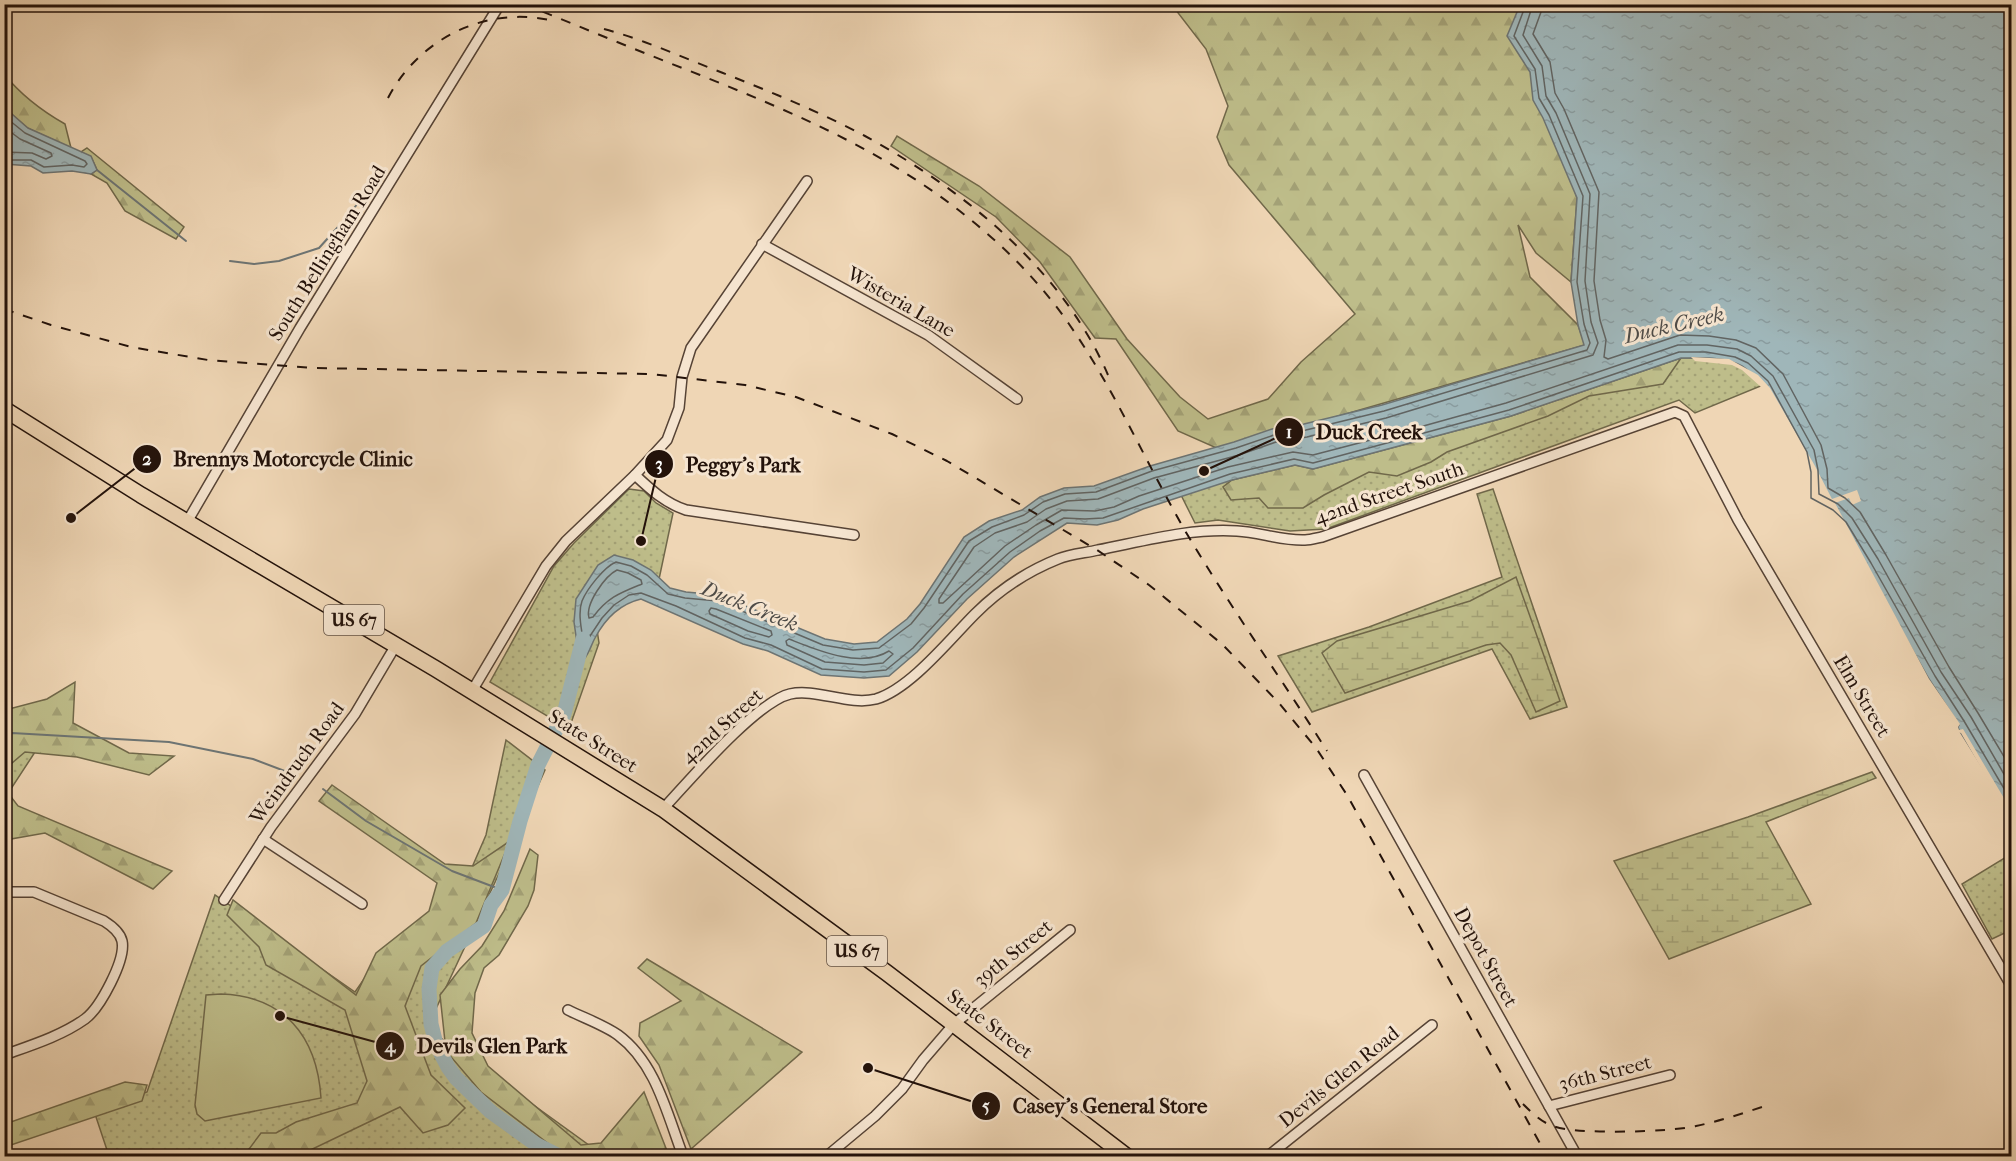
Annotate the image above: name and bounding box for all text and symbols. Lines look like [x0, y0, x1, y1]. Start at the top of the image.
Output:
street label: South Bellingham Road [264, 160, 391, 345]
street label: Wisteria Lane [842, 261, 959, 342]
water label: Duck Creek [1620, 302, 1726, 349]
callout: Duck Creek [1274, 413, 1435, 452]
text: Duck Creek [1316, 420, 1424, 444]
text: 1 [1286, 422, 1292, 443]
callout: Brennys Motorcycle Clinic [132, 439, 425, 478]
callout: Peggy's Park [644, 445, 813, 484]
text: Brennys Motorcycle Clinic [173, 447, 413, 471]
text: 2 [142, 449, 152, 470]
text: Peggy's Park [685, 453, 802, 477]
text: 3 [655, 454, 663, 475]
street label: 42nd Street South [1312, 457, 1467, 529]
water label: Duck Creek [696, 575, 802, 636]
road number: US 67 [324, 605, 384, 635]
street label: Elm Street [1829, 651, 1895, 741]
street label: 42nd Street [677, 683, 767, 769]
street label: Weindruch Road [244, 697, 350, 829]
street label: State Street [544, 705, 642, 777]
street label: Depot Street [1449, 903, 1523, 1011]
street label: 39th Street [969, 914, 1057, 992]
road number: US 67 [827, 936, 887, 966]
street label: State Street [943, 984, 1037, 1064]
street label: Devils Glen Road [1274, 1021, 1405, 1132]
callout: Devils Glen Park [375, 1026, 579, 1065]
text: Devils Glen Park [417, 1034, 568, 1058]
text: 4 [384, 1036, 397, 1057]
street label: 36th Street [1556, 1050, 1654, 1096]
callout: Casey's General Store [971, 1086, 1220, 1125]
text: Casey's General Store [1013, 1094, 1208, 1118]
text: 5 [982, 1096, 990, 1117]

